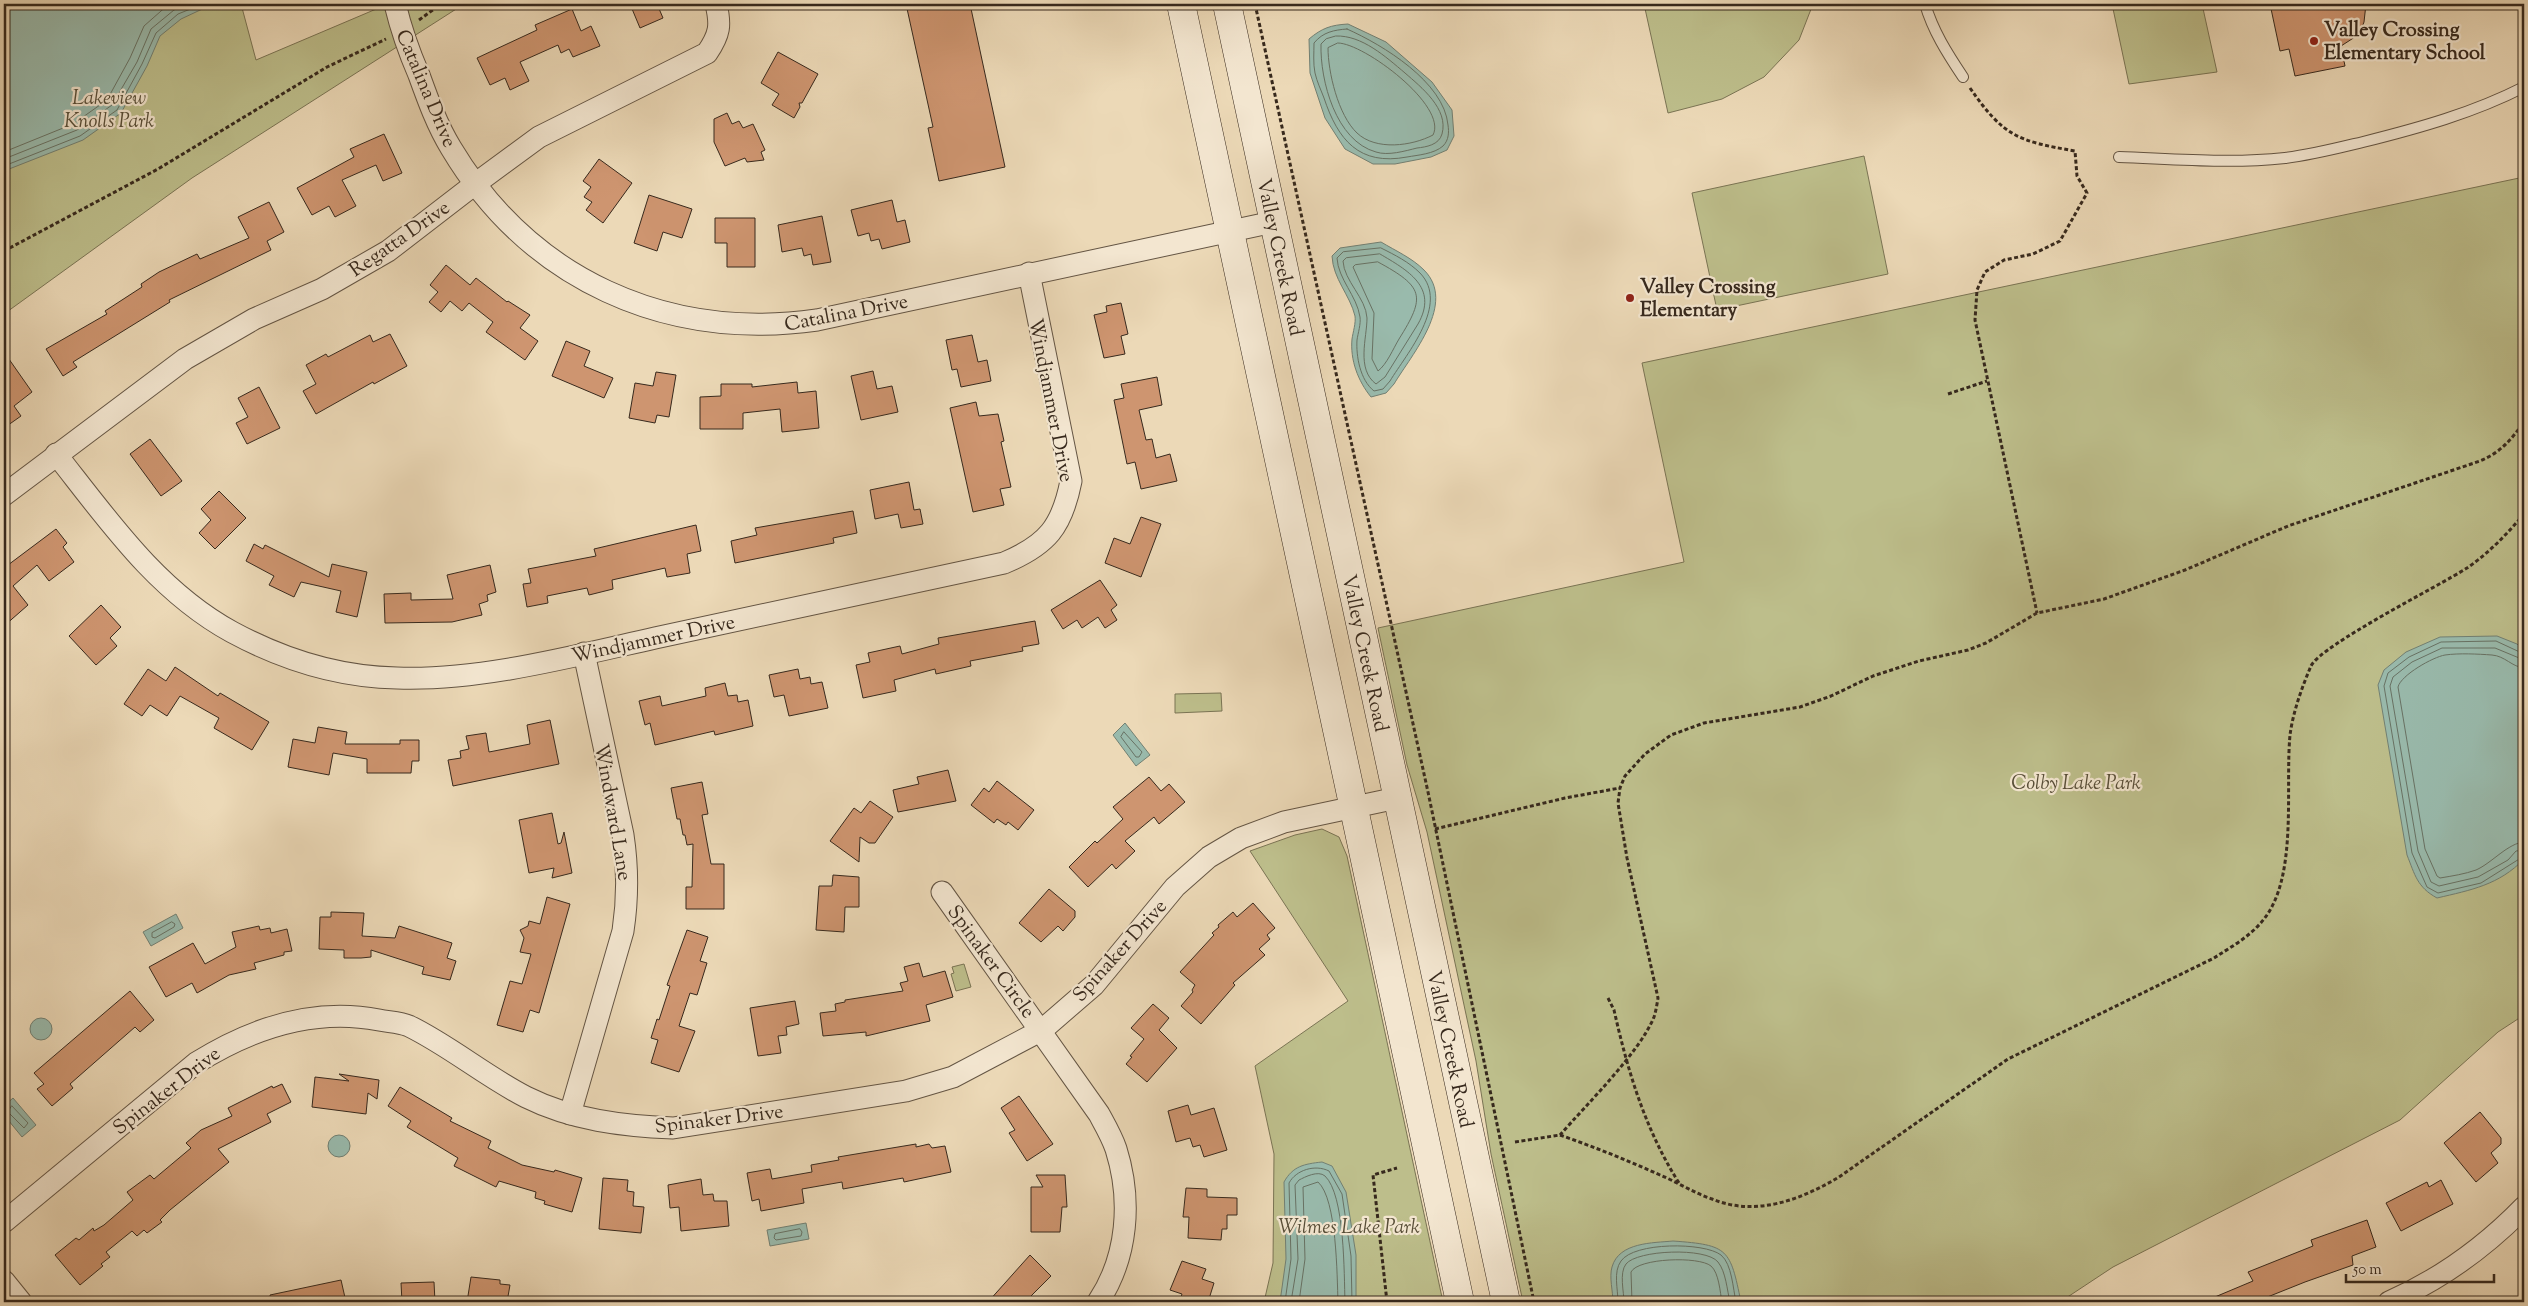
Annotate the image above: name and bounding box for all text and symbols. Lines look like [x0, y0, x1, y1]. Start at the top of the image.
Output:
place label: Valley Crossing Elementary School [2324, 17, 2486, 69]
street label: Catalina Drive [387, 25, 463, 152]
marker: Valley Crossing Elementary School [2308, 35, 2320, 47]
park label: Lakeview Knolls Park [64, 85, 154, 137]
street label: Valley Creek Road [1248, 176, 1309, 339]
street label: Regatta Drive [344, 195, 457, 286]
place label: Valley Crossing Elementary [1640, 274, 1776, 326]
street label: Catalina Drive [782, 288, 911, 341]
marker: Valley Crossing Elementary [1624, 292, 1636, 304]
street label: Windjammer Drive [1019, 316, 1080, 485]
street label: Valley Creek Road [1333, 572, 1394, 735]
street label: Windjammer Drive [569, 609, 738, 672]
street label: Windward Lane [585, 742, 638, 883]
park label: Colby Lake Park [2011, 770, 2141, 799]
street label: Spinaker Drive [1067, 894, 1175, 1009]
street label: Spinaker Circle [939, 900, 1041, 1025]
street label: Valley Creek Road [1418, 968, 1479, 1131]
street label: Spinaker Drive [108, 1041, 227, 1143]
street label: Spinaker Drive [653, 1098, 785, 1143]
park label: Wilmes Lake Park [1278, 1214, 1420, 1243]
scale bar [2346, 1251, 2493, 1283]
text: 50 m [2352, 1260, 2382, 1281]

